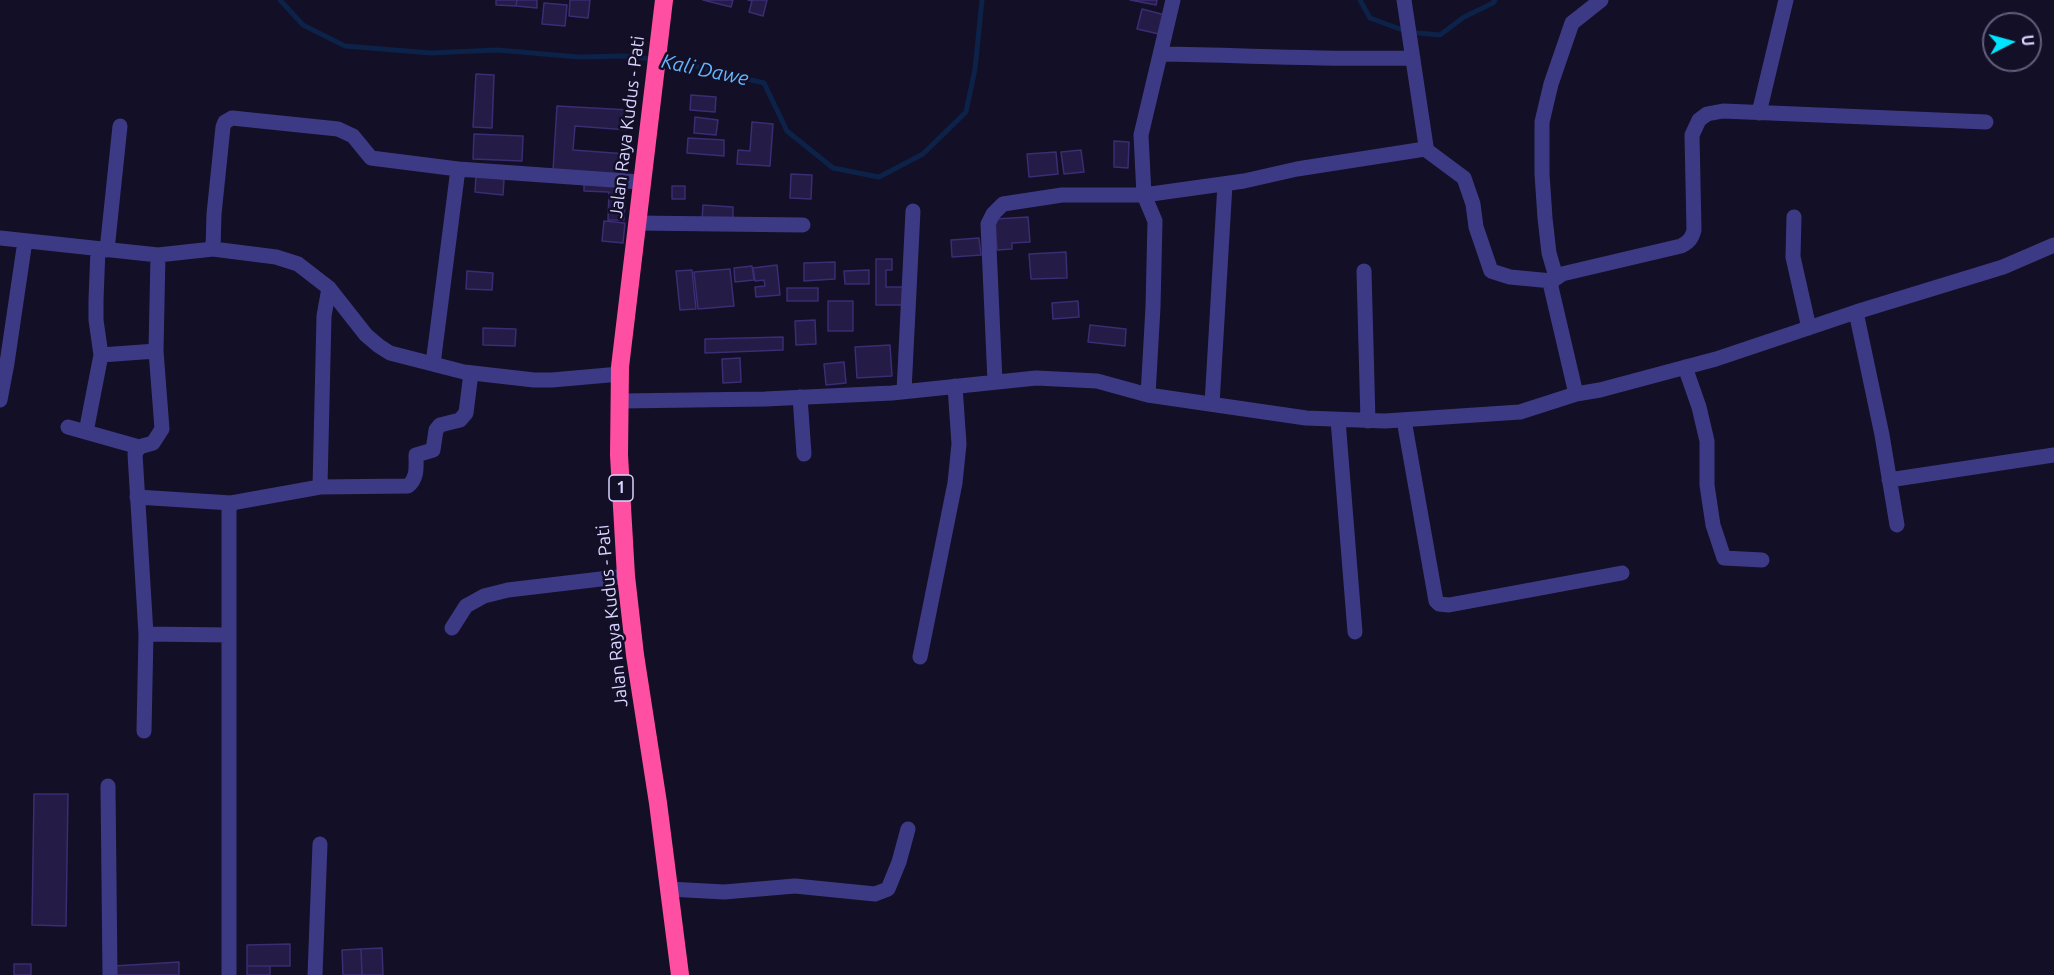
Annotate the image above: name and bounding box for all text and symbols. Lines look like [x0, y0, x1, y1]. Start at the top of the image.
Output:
north arrow [1982, 12, 2042, 72]
text: U [2018, 34, 2037, 47]
street label: Jalan Raya Kudus - Pati [605, 35, 649, 219]
water label: Kali Dawe [659, 49, 751, 91]
road number: 1 [609, 475, 633, 501]
street label: Jalan Raya Kudus - Pati [592, 524, 632, 708]

